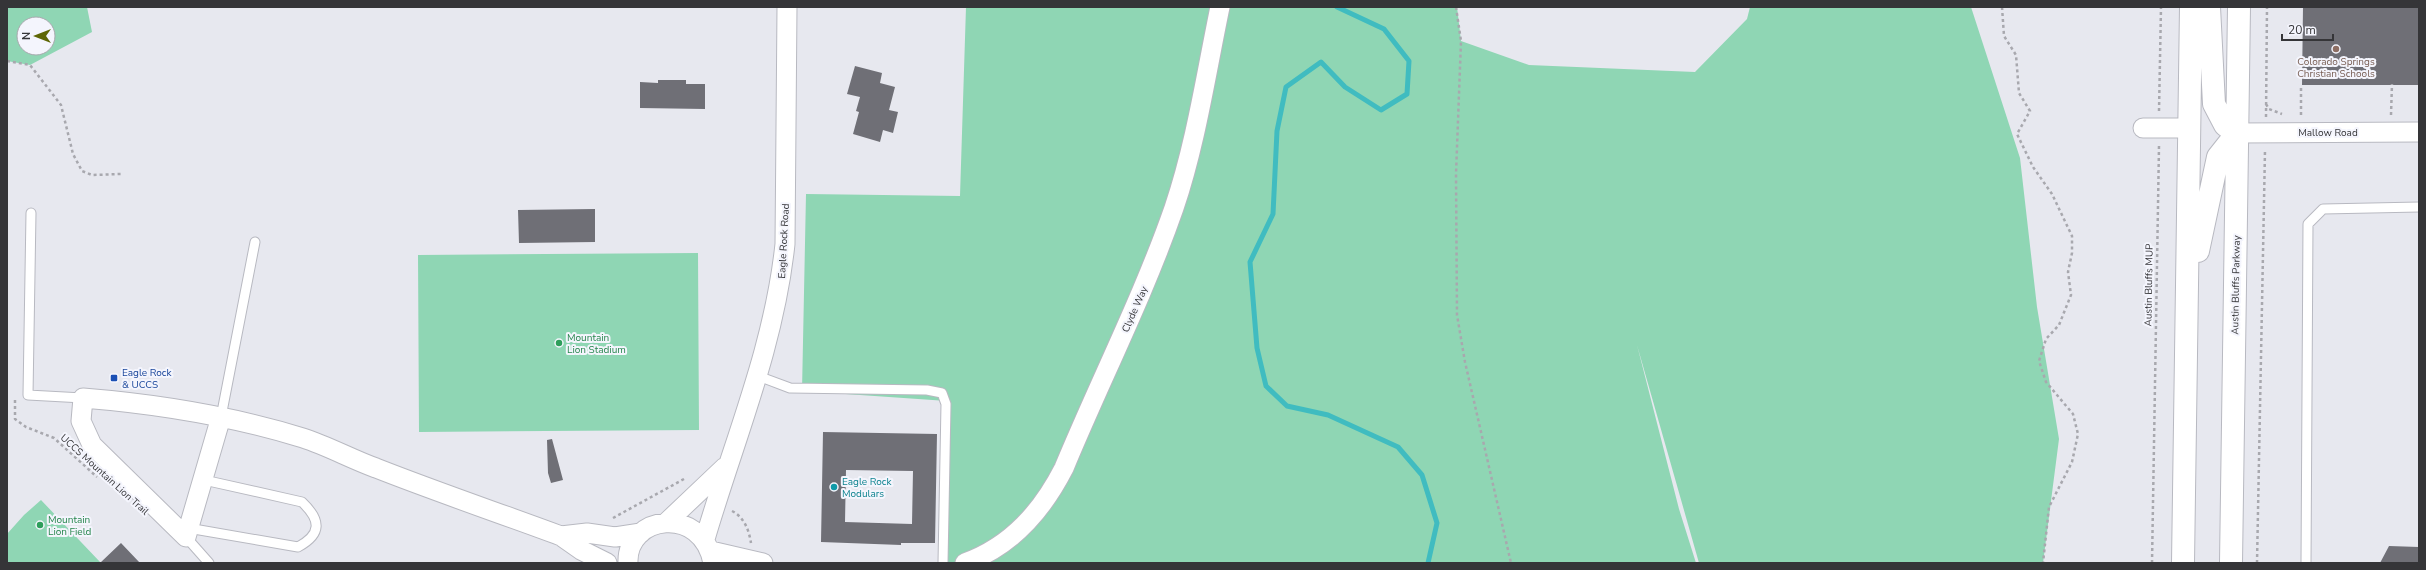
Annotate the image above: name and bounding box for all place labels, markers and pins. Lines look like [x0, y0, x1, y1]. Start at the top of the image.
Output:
marker: Colorado Springs Christian Schools [2331, 44, 2341, 54]
place label: Colorado Springs Christian Schools [2297, 55, 2375, 81]
place label: Mountain Lion Stadium [567, 331, 626, 357]
marker: Mountain Lion Stadium [554, 338, 564, 348]
place label: Eagle Rock & UCCS [122, 366, 172, 392]
marker: Eagle Rock & UCCS [109, 373, 119, 383]
place label: Eagle Rock Modulars [842, 475, 892, 501]
marker: Eagle Rock Modulars [829, 482, 839, 492]
place label: Mountain Lion Field [48, 513, 92, 539]
marker: Mountain Lion Field [35, 520, 45, 530]

